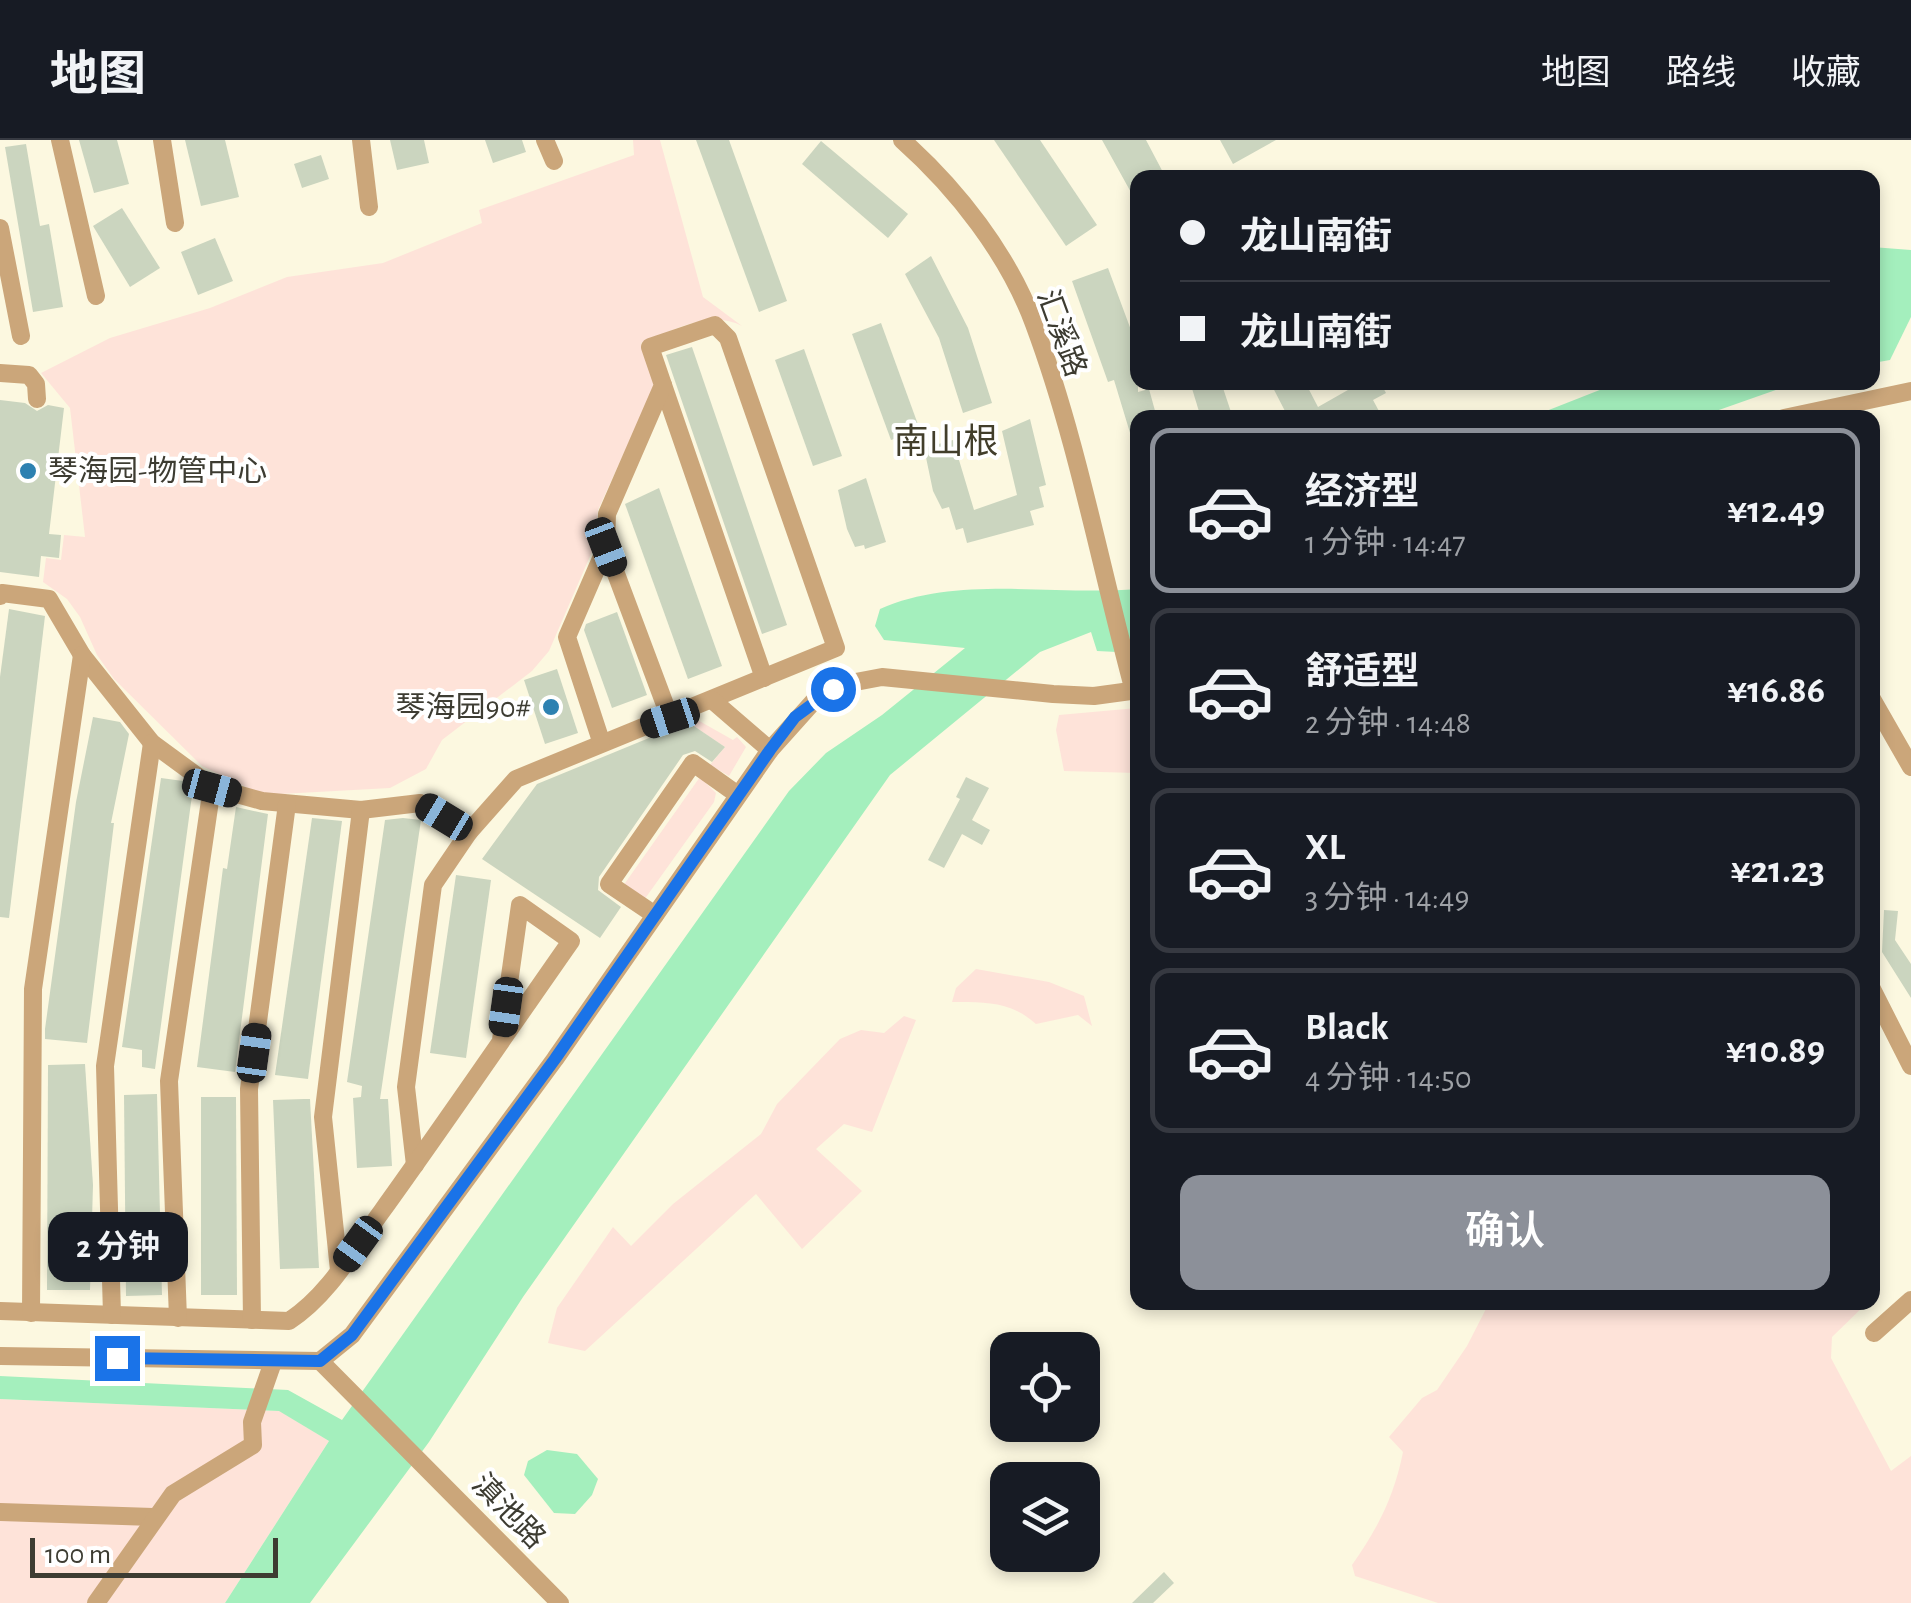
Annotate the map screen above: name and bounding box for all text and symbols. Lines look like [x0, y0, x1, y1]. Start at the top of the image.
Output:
text: 地图 [50, 52, 146, 100]
text: 地图 [1541, 56, 1611, 91]
text: 路线 [1666, 56, 1736, 91]
text: 收藏 [1791, 56, 1861, 91]
text: 龙山南街 [1240, 219, 1392, 257]
street label: 汇溪路 [1032, 285, 1092, 381]
text: 龙山南街 [1240, 315, 1392, 353]
district label: 南山根 [893, 423, 999, 460]
place label: 琴海园-物管中心 [48, 455, 267, 487]
marker: 琴海园-物管中心 [17, 460, 39, 482]
icon: car [1185, 466, 1275, 556]
text: 经济型 [1305, 474, 1419, 512]
text: ¥12.49 [1727, 492, 1825, 530]
car [581, 514, 631, 580]
text: 1 分钟 · 14:47 [1305, 527, 1466, 559]
icon: car [1185, 646, 1275, 736]
text: 舒适型 [1305, 654, 1419, 692]
route start [811, 667, 856, 712]
text: ¥16.86 [1727, 672, 1825, 710]
place label: 琴海园90# [396, 691, 531, 723]
car [637, 694, 703, 742]
marker: 琴海园90# [540, 696, 562, 718]
text: 2 分钟 · 14:48 [1305, 707, 1471, 739]
car [179, 766, 245, 810]
car [411, 789, 477, 845]
icon: car [1185, 826, 1275, 916]
text: XL [1305, 829, 1345, 867]
text: ¥21.23 [1730, 852, 1825, 890]
text: 3 分钟 · 14:49 [1305, 882, 1470, 914]
car [487, 975, 525, 1039]
icon: car [1185, 1006, 1275, 1096]
text: Black [1305, 1009, 1389, 1047]
car [235, 1021, 273, 1085]
text: ¥10.89 [1726, 1032, 1825, 1070]
text: 4 分钟 · 14:50 [1305, 1062, 1472, 1094]
button: 确认 [1180, 1175, 1830, 1290]
car [328, 1211, 388, 1277]
callout: 2 分钟 [47, 1213, 187, 1283]
text: 2 分钟 [76, 1231, 160, 1263]
map controls [990, 1332, 1100, 1572]
button: locate [990, 1332, 1100, 1442]
route end [95, 1336, 140, 1381]
button: layers [990, 1462, 1100, 1572]
street label: 滇池路 [466, 1468, 552, 1554]
scale bar [30, 1533, 278, 1578]
text: 100 m [45, 1541, 111, 1569]

